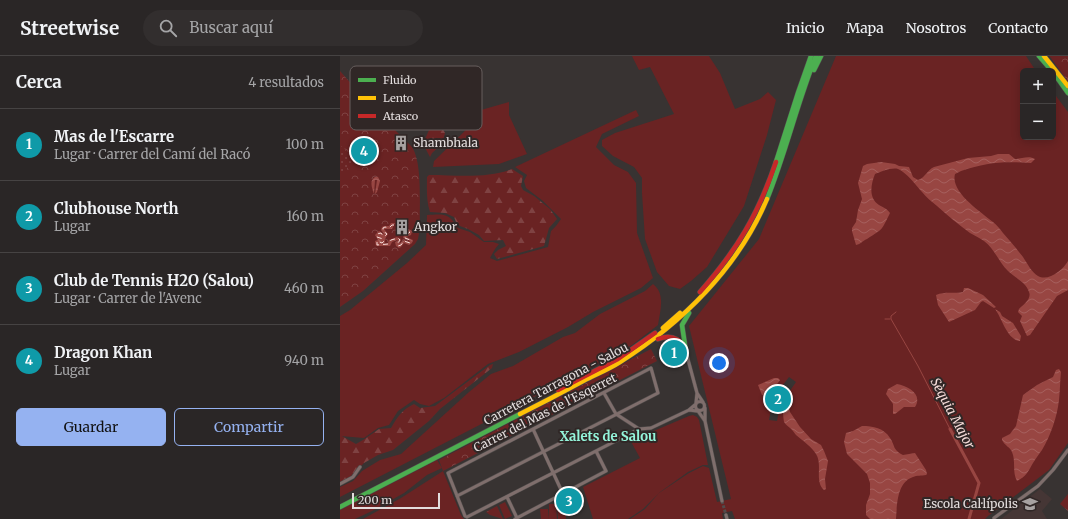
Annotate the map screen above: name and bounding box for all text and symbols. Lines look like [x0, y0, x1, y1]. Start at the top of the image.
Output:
search box [143, 10, 423, 46]
text: Streetwise [20, 16, 119, 40]
icon: search [157, 17, 179, 39]
text: Buscar aquí [189, 18, 273, 37]
text: Inicio [786, 19, 824, 37]
text: Mapa [846, 19, 884, 37]
text: Nosotros [906, 19, 966, 37]
text: Contacto [988, 19, 1048, 37]
legend [350, 66, 482, 130]
map controls [1020, 68, 1056, 140]
button: + [1020, 68, 1056, 104]
text: Cerca [16, 71, 62, 93]
text: Fluido [383, 73, 417, 87]
text: 4 resultados [248, 74, 324, 91]
text: Lento [383, 91, 414, 105]
button: − [1020, 104, 1056, 140]
text: Atasco [382, 109, 419, 123]
text: Mas de l'Escarre [54, 127, 174, 146]
building icon: Shambhala [392, 134, 410, 152]
place label: Shambhala [413, 135, 478, 150]
text: 1 [26, 136, 32, 153]
text: 100 m [286, 136, 324, 153]
pin: 4 [351, 136, 377, 166]
text: Lugar · Carrer del Camí del Racó [54, 146, 250, 163]
text: Clubhouse North [54, 199, 179, 218]
text: 2 [25, 208, 33, 225]
text: 160 m [286, 208, 324, 225]
text: Lugar [54, 218, 91, 235]
building icon: Angkor [393, 218, 411, 236]
place label: Angkor [413, 219, 458, 234]
text: Club de Tennis H2O (Salou) [54, 271, 254, 290]
text: 3 [25, 280, 33, 297]
text: 460 m [284, 280, 324, 297]
text: Lugar · Carrer de l'Avenc [54, 290, 202, 307]
pin: 1 [661, 338, 687, 368]
street label: Carretera Tarragona - Salou [481, 339, 631, 428]
text: Dragon Khan [54, 343, 152, 362]
text: 4 [25, 352, 33, 369]
text: 940 m [284, 352, 324, 369]
your location [709, 353, 729, 373]
text: Lugar [54, 362, 91, 379]
street label: Carrer del Mas de l'Esqerret [471, 370, 619, 455]
water label: Sèquia Major [927, 375, 979, 452]
pin: 2 [765, 384, 791, 414]
button: Guardar [16, 408, 166, 446]
button: Compartir [174, 408, 324, 446]
district label: Xalets de Salou [560, 428, 656, 445]
pin: 3 [556, 486, 582, 516]
scale bar [352, 491, 440, 510]
text: 200 m [358, 493, 392, 507]
school or university icon: Escola Cal·lípolis [1021, 495, 1039, 513]
place label: Escola Cal·lípolis [923, 496, 1018, 511]

